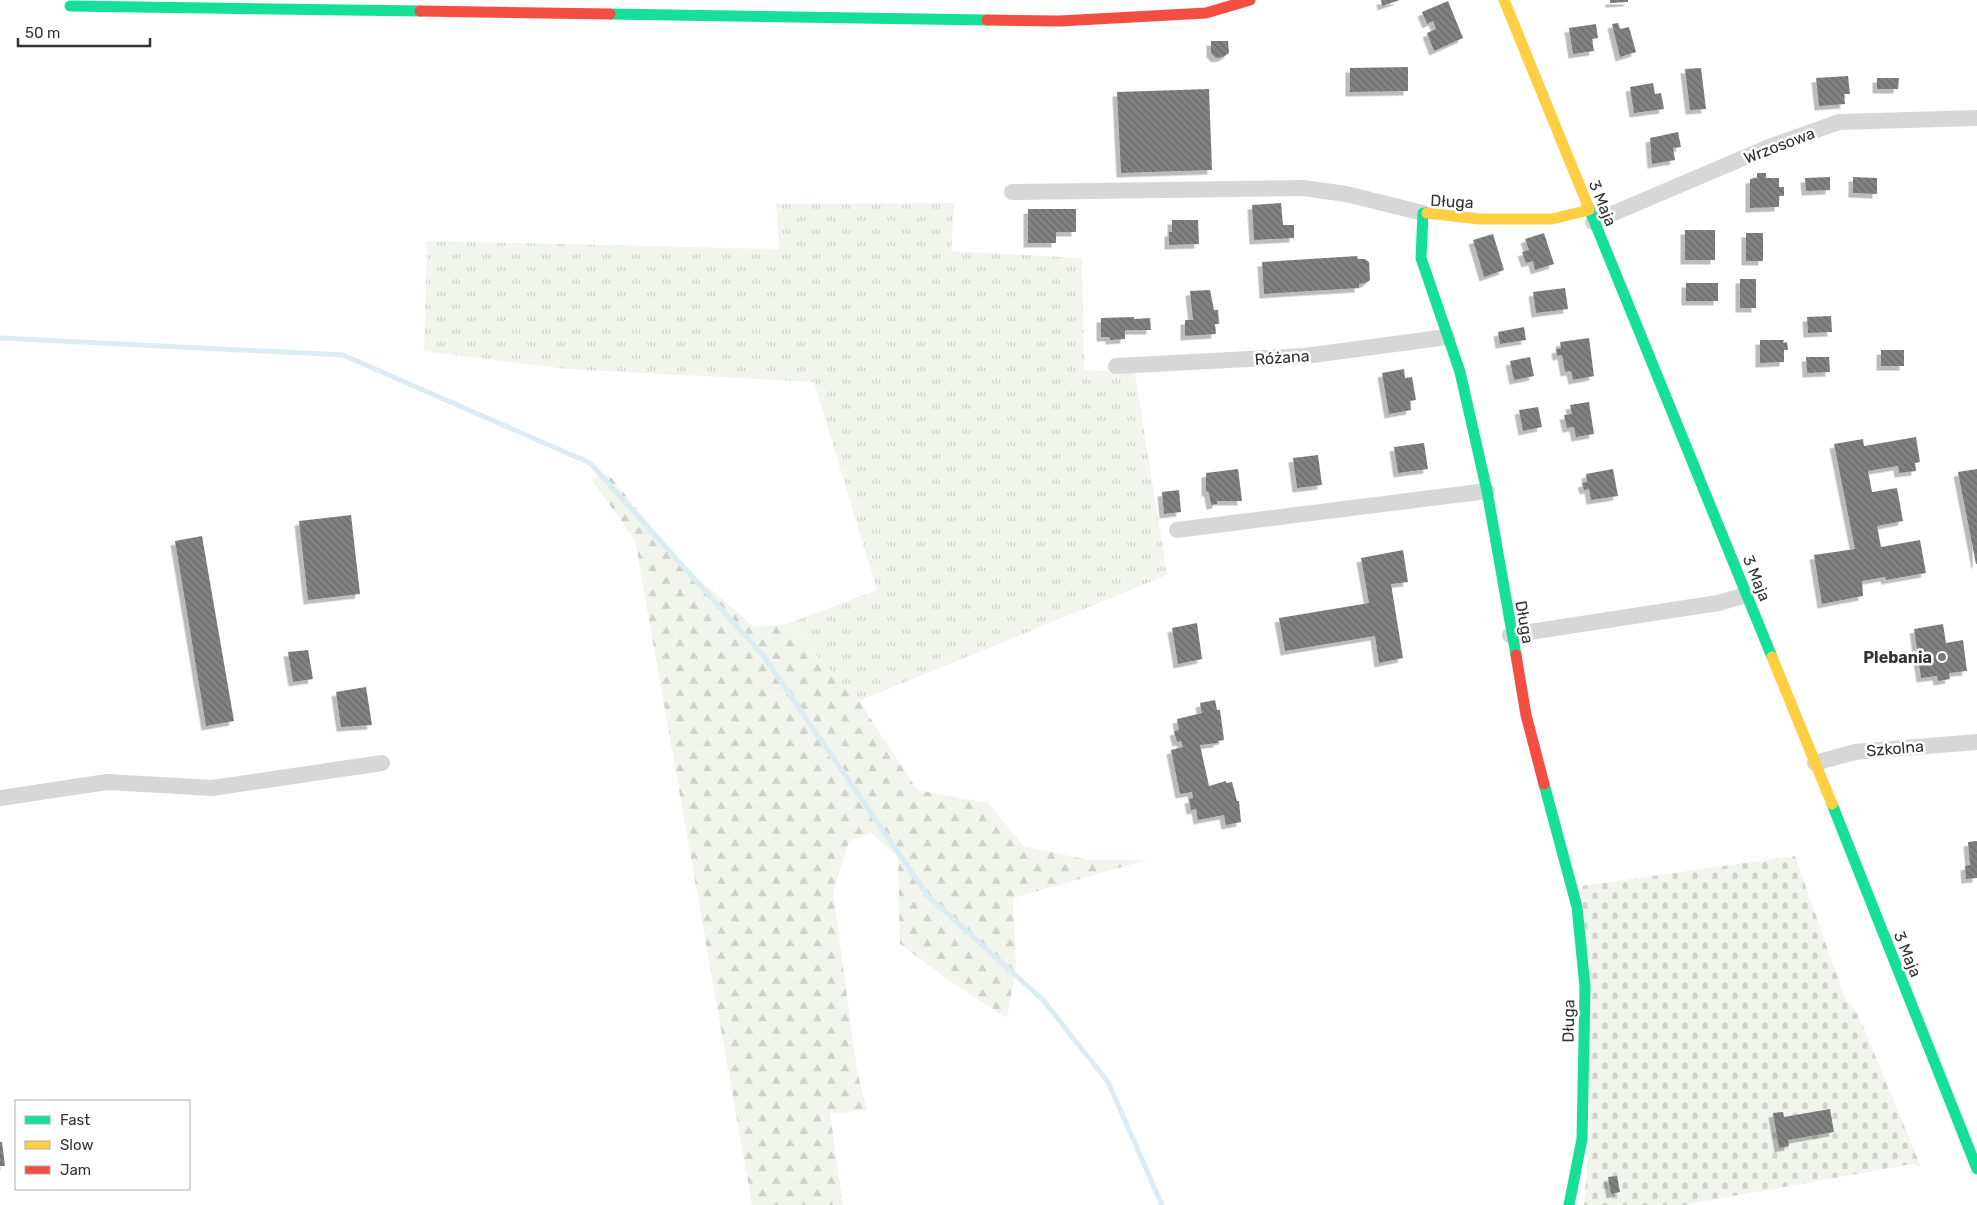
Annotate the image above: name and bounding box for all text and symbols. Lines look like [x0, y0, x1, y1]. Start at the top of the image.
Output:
scale bar [18, 15, 150, 47]
text: 50 m [25, 24, 60, 42]
street label: Wrzosowa [1741, 123, 1817, 168]
street label: 3 Maja [1585, 177, 1620, 229]
street label: Długa [1430, 191, 1474, 212]
street label: Różana [1254, 346, 1310, 369]
street label: 3 Maja [1739, 552, 1774, 604]
street label: Długa [1511, 599, 1538, 645]
place label: Plebania [1863, 648, 1932, 667]
marker: Plebania [1936, 651, 1948, 663]
street label: Szkolna [1866, 737, 1925, 760]
street label: 3 Maja [1890, 928, 1925, 980]
street label: Długa [1559, 999, 1578, 1043]
legend [15, 1100, 190, 1190]
text: Fast [60, 1111, 90, 1129]
text: Slow [60, 1136, 93, 1154]
text: Jam [60, 1161, 91, 1179]

